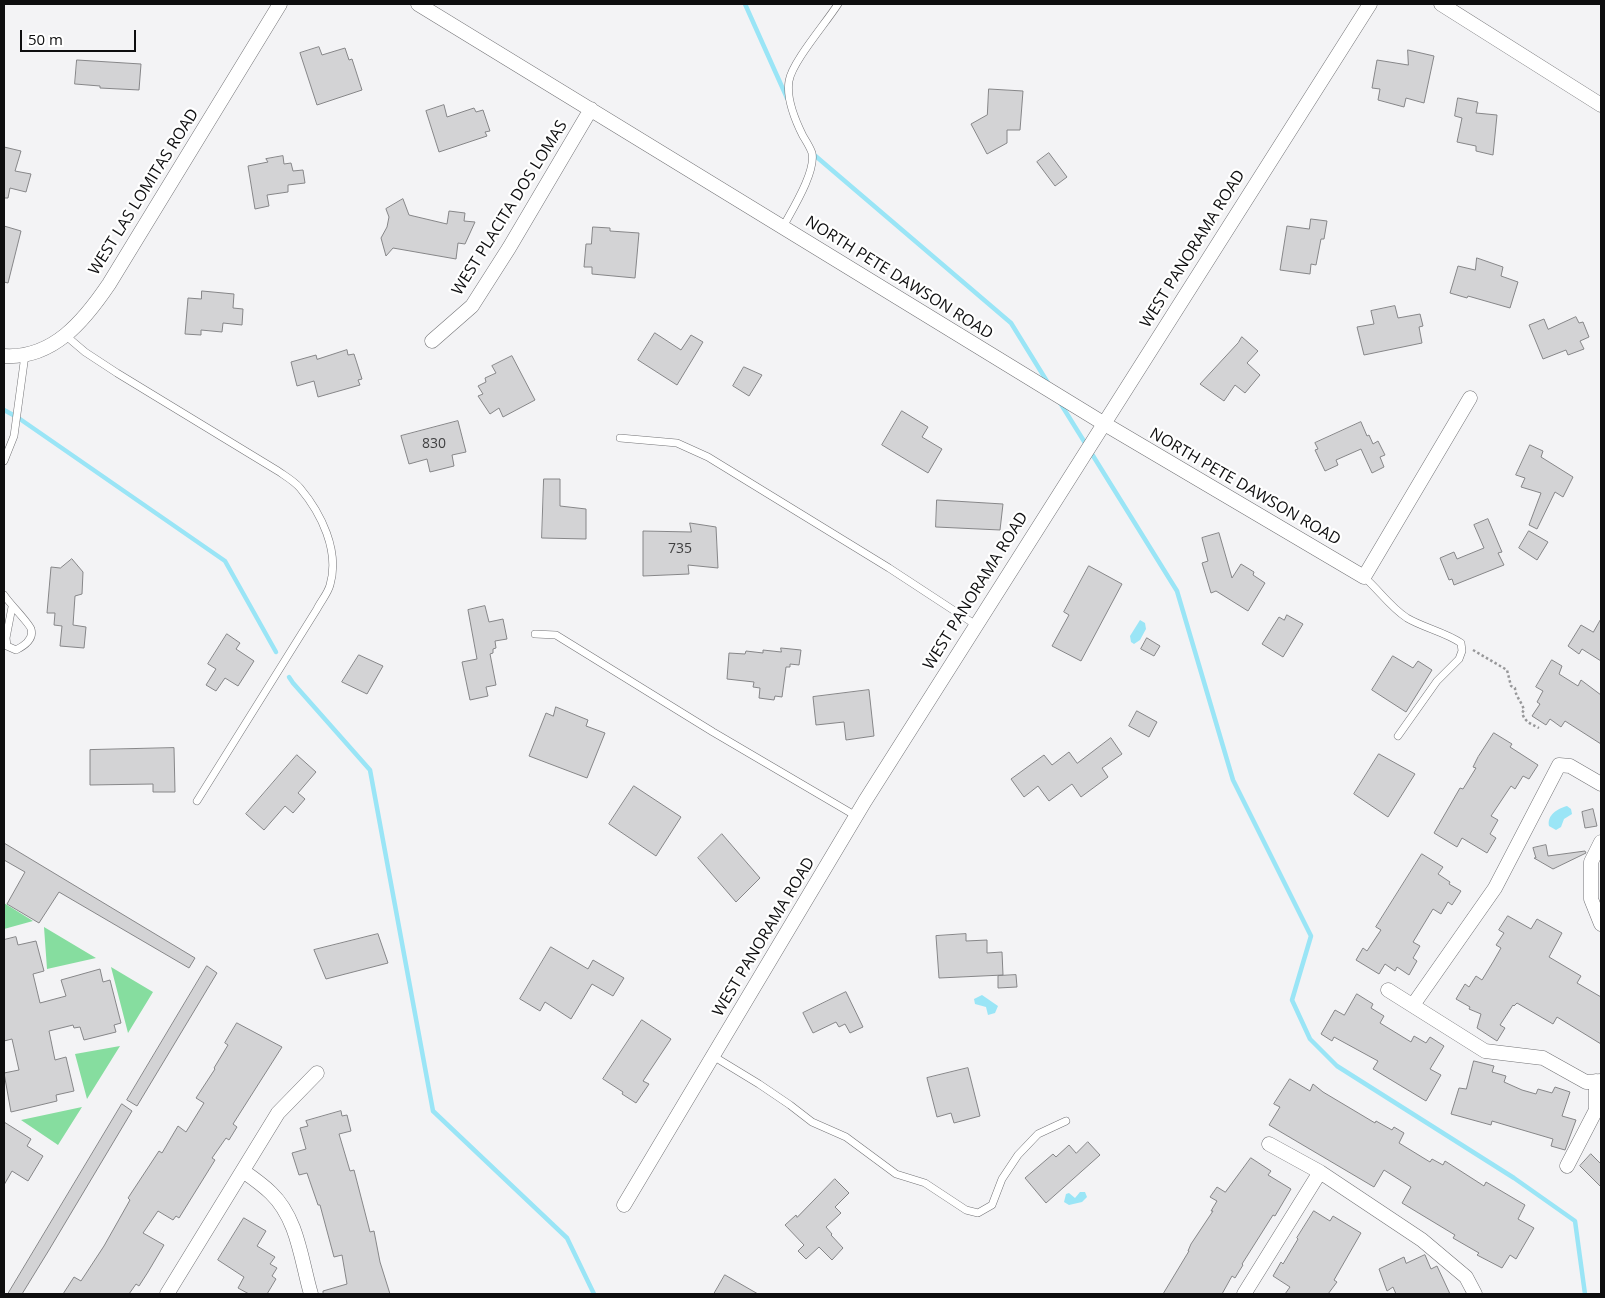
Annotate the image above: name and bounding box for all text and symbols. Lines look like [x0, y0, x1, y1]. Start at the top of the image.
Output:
scale bar [22, 20, 139, 52]
text: 50 m [28, 29, 63, 49]
street label: WEST LAS LOMITAS ROAD [85, 105, 203, 279]
street label: WEST PLACITA DOS LOMAS [448, 117, 572, 299]
street label: WEST PANORAMA ROAD [1137, 167, 1249, 331]
street label: NORTH PETE DAWSON ROAD [802, 212, 996, 344]
street label: NORTH PETE DAWSON ROAD [1146, 424, 1344, 550]
house number: 830 [422, 436, 446, 452]
street label: WEST PANORAMA ROAD [920, 509, 1032, 673]
house number: 735 [668, 541, 692, 557]
street label: WEST PANORAMA ROAD [709, 854, 819, 1020]

